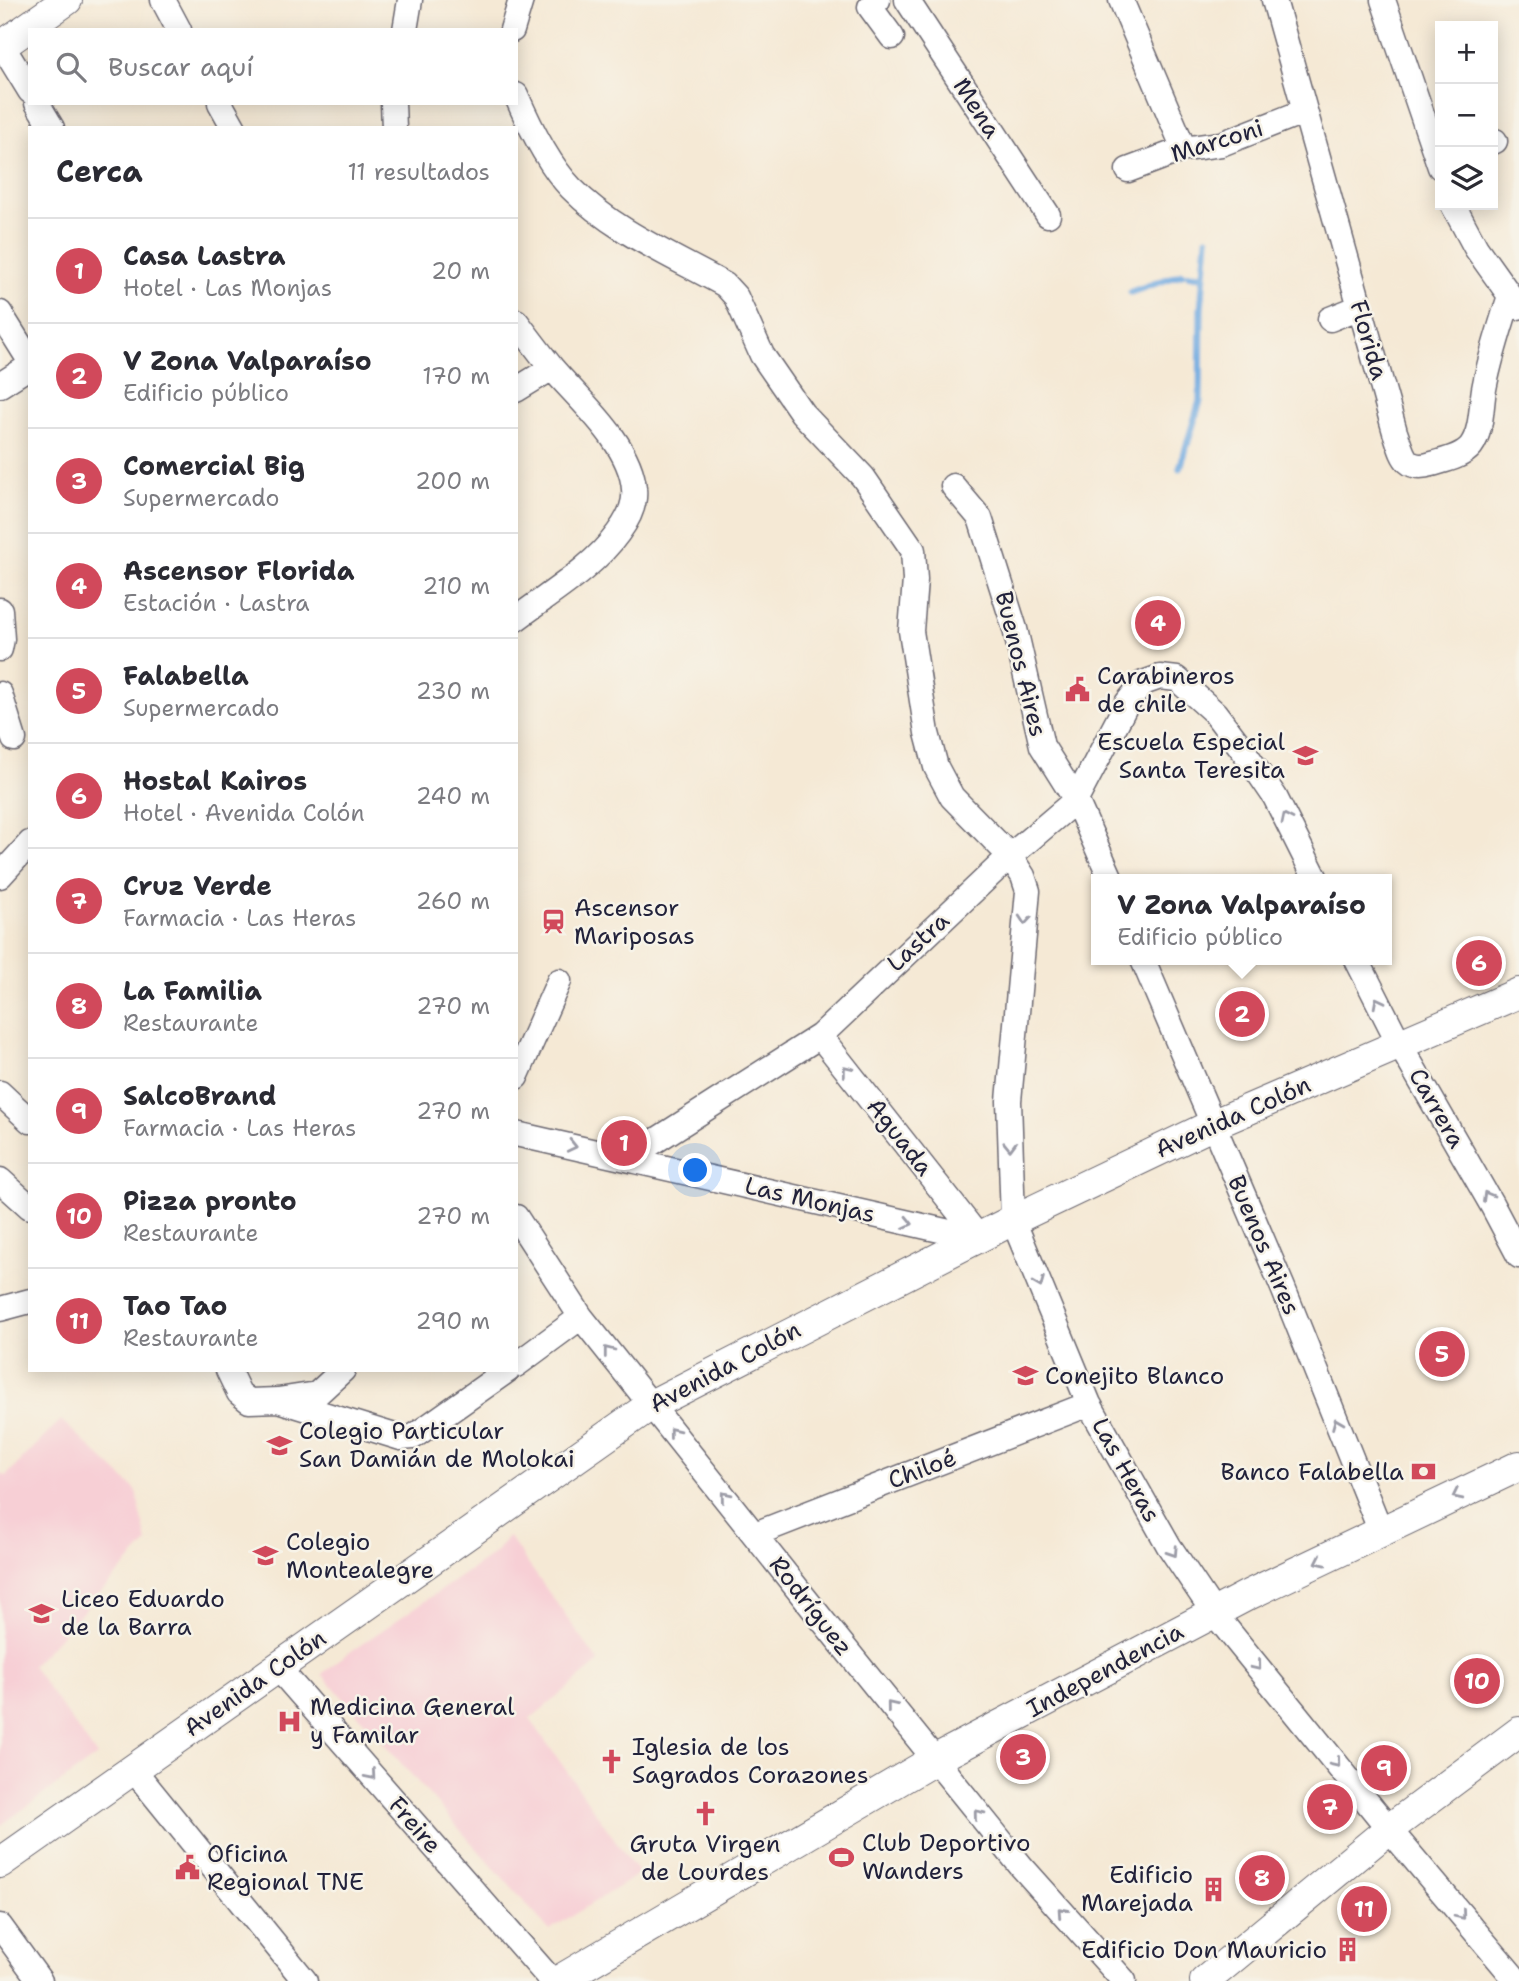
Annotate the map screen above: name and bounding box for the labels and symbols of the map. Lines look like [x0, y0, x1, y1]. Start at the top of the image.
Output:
street label: Mena [946, 72, 1008, 144]
street label: Marconi [1167, 112, 1267, 170]
street label: Florida [1342, 296, 1396, 384]
street label: Buenos Aires [987, 588, 1055, 740]
pin: 4 [1135, 597, 1181, 649]
place label: Carabineros de chile [1097, 660, 1235, 720]
public building icon: Carabineros de chile [1063, 676, 1091, 704]
place label: Escuela Especial Santa Teresita [1097, 726, 1286, 786]
school or university icon: Escuela Especial Santa Teresita [1291, 742, 1319, 770]
one-way arrow [1280, 813, 1294, 825]
place label: Ascensor Mariposas [574, 892, 695, 952]
street label: Lastra [880, 905, 956, 979]
station icon: Ascensor Mariposas [540, 908, 568, 936]
one-way arrow [1018, 914, 1033, 925]
pin: 6 [1456, 937, 1502, 989]
pin: 2 [1219, 988, 1265, 1040]
one-way arrow [1373, 997, 1387, 1009]
street label: Carrera [1401, 1062, 1473, 1154]
one-way arrow [842, 1065, 855, 1077]
street label: Avenida Colón [1150, 1068, 1316, 1166]
street label: Aguada [860, 1091, 941, 1183]
pin: 1 [601, 1117, 647, 1169]
one-way arrow [565, 1138, 577, 1153]
one-way arrow [1002, 1142, 1018, 1152]
your location [678, 1153, 712, 1187]
street label: Las Monjas [742, 1169, 878, 1231]
street label: Buenos Aires [1220, 1170, 1308, 1320]
one-way arrow [1482, 1190, 1495, 1203]
one-way arrow [902, 1214, 914, 1229]
one-way arrow [1030, 1277, 1044, 1289]
street label: Avenida Colón [644, 1314, 806, 1420]
pin: 5 [1419, 1328, 1465, 1380]
one-way arrow [604, 1347, 617, 1359]
place label: Conejito Blanco [1045, 1360, 1224, 1392]
school or university icon: Conejito Blanco [1011, 1362, 1039, 1390]
street label: Las Heras [1084, 1412, 1168, 1528]
place label: Colegio Particular San Damián de Molokai [299, 1415, 575, 1475]
one-way arrow [1332, 1418, 1346, 1430]
one-way arrow [668, 1427, 681, 1439]
school or university icon: Colegio Particular San Damián de Molokai [265, 1431, 293, 1459]
street label: Chiloé [883, 1441, 961, 1497]
place label: Banco Falabella [1221, 1456, 1404, 1488]
bank icon: Banco Falabella [1410, 1458, 1438, 1486]
one-way arrow [1452, 1487, 1464, 1501]
one-way arrow [720, 1492, 733, 1504]
place label: Colegio Montealegre [286, 1526, 434, 1586]
school or university icon: Colegio Montealegre [252, 1542, 280, 1570]
one-way arrow [1164, 1544, 1177, 1557]
street label: Rodríguez [762, 1550, 860, 1662]
one-way arrow [1315, 1553, 1327, 1567]
place label: Liceo Eduardo de la Barra [61, 1583, 225, 1643]
school or university icon: Liceo Eduardo de la Barra [27, 1599, 55, 1627]
street label: Independencia [1021, 1615, 1189, 1725]
street label: Avenida Colón [178, 1622, 332, 1744]
pin: 10 [1454, 1655, 1500, 1707]
one-way arrow [1249, 1657, 1261, 1670]
place label: Medicina General y Familar [310, 1691, 515, 1751]
one-way arrow [887, 1702, 900, 1714]
hospital icon: Medicina General y Familar [276, 1707, 304, 1735]
place label: Iglesia de los Sagrados Corazones [632, 1731, 869, 1791]
pin: 3 [1000, 1731, 1046, 1783]
pin: 9 [1361, 1742, 1407, 1794]
church icon: Iglesia de los Sagrados Corazones [598, 1747, 626, 1775]
one-way arrow [1328, 1755, 1340, 1768]
one-way arrow [363, 1767, 375, 1780]
pin: 7 [1307, 1781, 1353, 1833]
street label: Freire [381, 1790, 449, 1860]
church icon: Gruta Virgen de Lourdes [691, 1799, 719, 1827]
one-way arrow [974, 1809, 986, 1822]
place label: Club Deportivo Wanders [862, 1827, 1031, 1887]
place label: Gruta Virgen de Lourdes [629, 1828, 781, 1888]
place label: Oficina Regional TNE [207, 1838, 364, 1898]
sports icon: Club Deportivo Wanders [828, 1843, 856, 1871]
pin: 8 [1239, 1852, 1285, 1904]
public building icon: Oficina Regional TNE [173, 1854, 201, 1882]
place label: Edificio Marejada [1081, 1859, 1193, 1919]
building icon: Edificio Marejada [1199, 1875, 1227, 1903]
pin: 11 [1341, 1883, 1387, 1935]
one-way arrow [1453, 1906, 1465, 1919]
one-way arrow [1058, 1907, 1070, 1920]
place label: Edificio Don Mauricio [1081, 1934, 1327, 1966]
building icon: Edificio Don Mauricio [1333, 1936, 1361, 1964]

